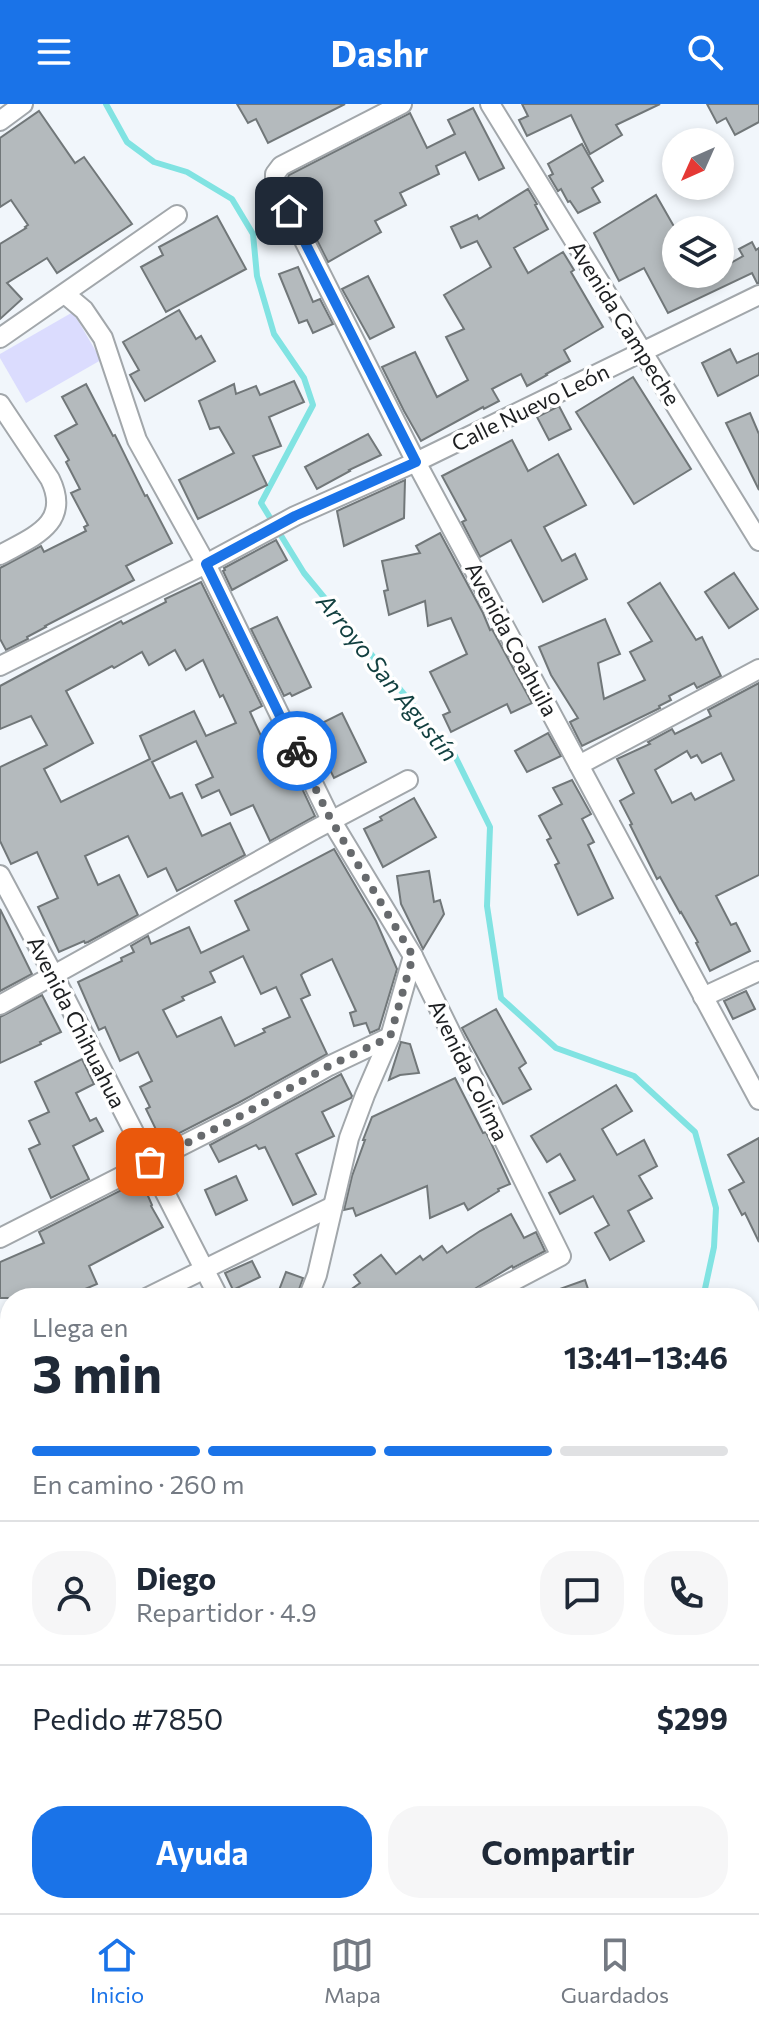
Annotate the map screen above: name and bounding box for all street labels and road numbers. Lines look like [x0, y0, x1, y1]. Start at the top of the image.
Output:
street label: Avenida Campeche [563, 236, 687, 410]
street label: Calle Nuevo León [447, 357, 613, 457]
street label: Avenida Coahuila [460, 557, 564, 721]
street label: Avenida Chihuahua [22, 931, 132, 1113]
street label: Avenida Colima [423, 995, 515, 1145]

